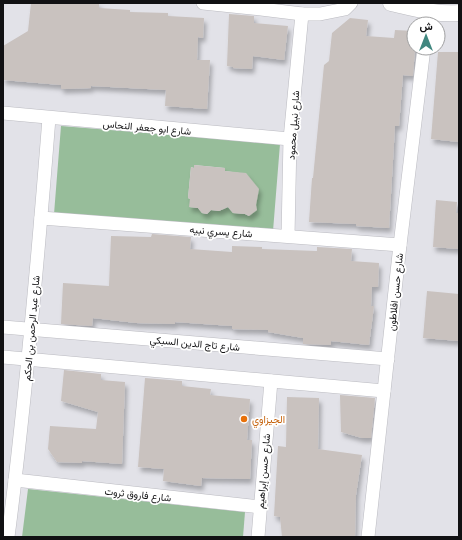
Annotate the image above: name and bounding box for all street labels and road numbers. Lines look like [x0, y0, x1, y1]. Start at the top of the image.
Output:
street label: شارع نبيل محمود [284, 90, 302, 160]
street label: شارع ابو جعفر النحاس [102, 116, 192, 138]
street label: شارع يسري نبيه [189, 222, 253, 242]
street label: شارع حسن افلاطون [384, 252, 406, 332]
street label: شارع عبد الرحمن بن الحكم [19, 274, 43, 381]
street label: شارع تاج الدين السبكي [149, 332, 241, 356]
street label: شارع حسن إبراهيم [253, 433, 273, 509]
street label: شارع فاروق ثروت [104, 484, 172, 504]

